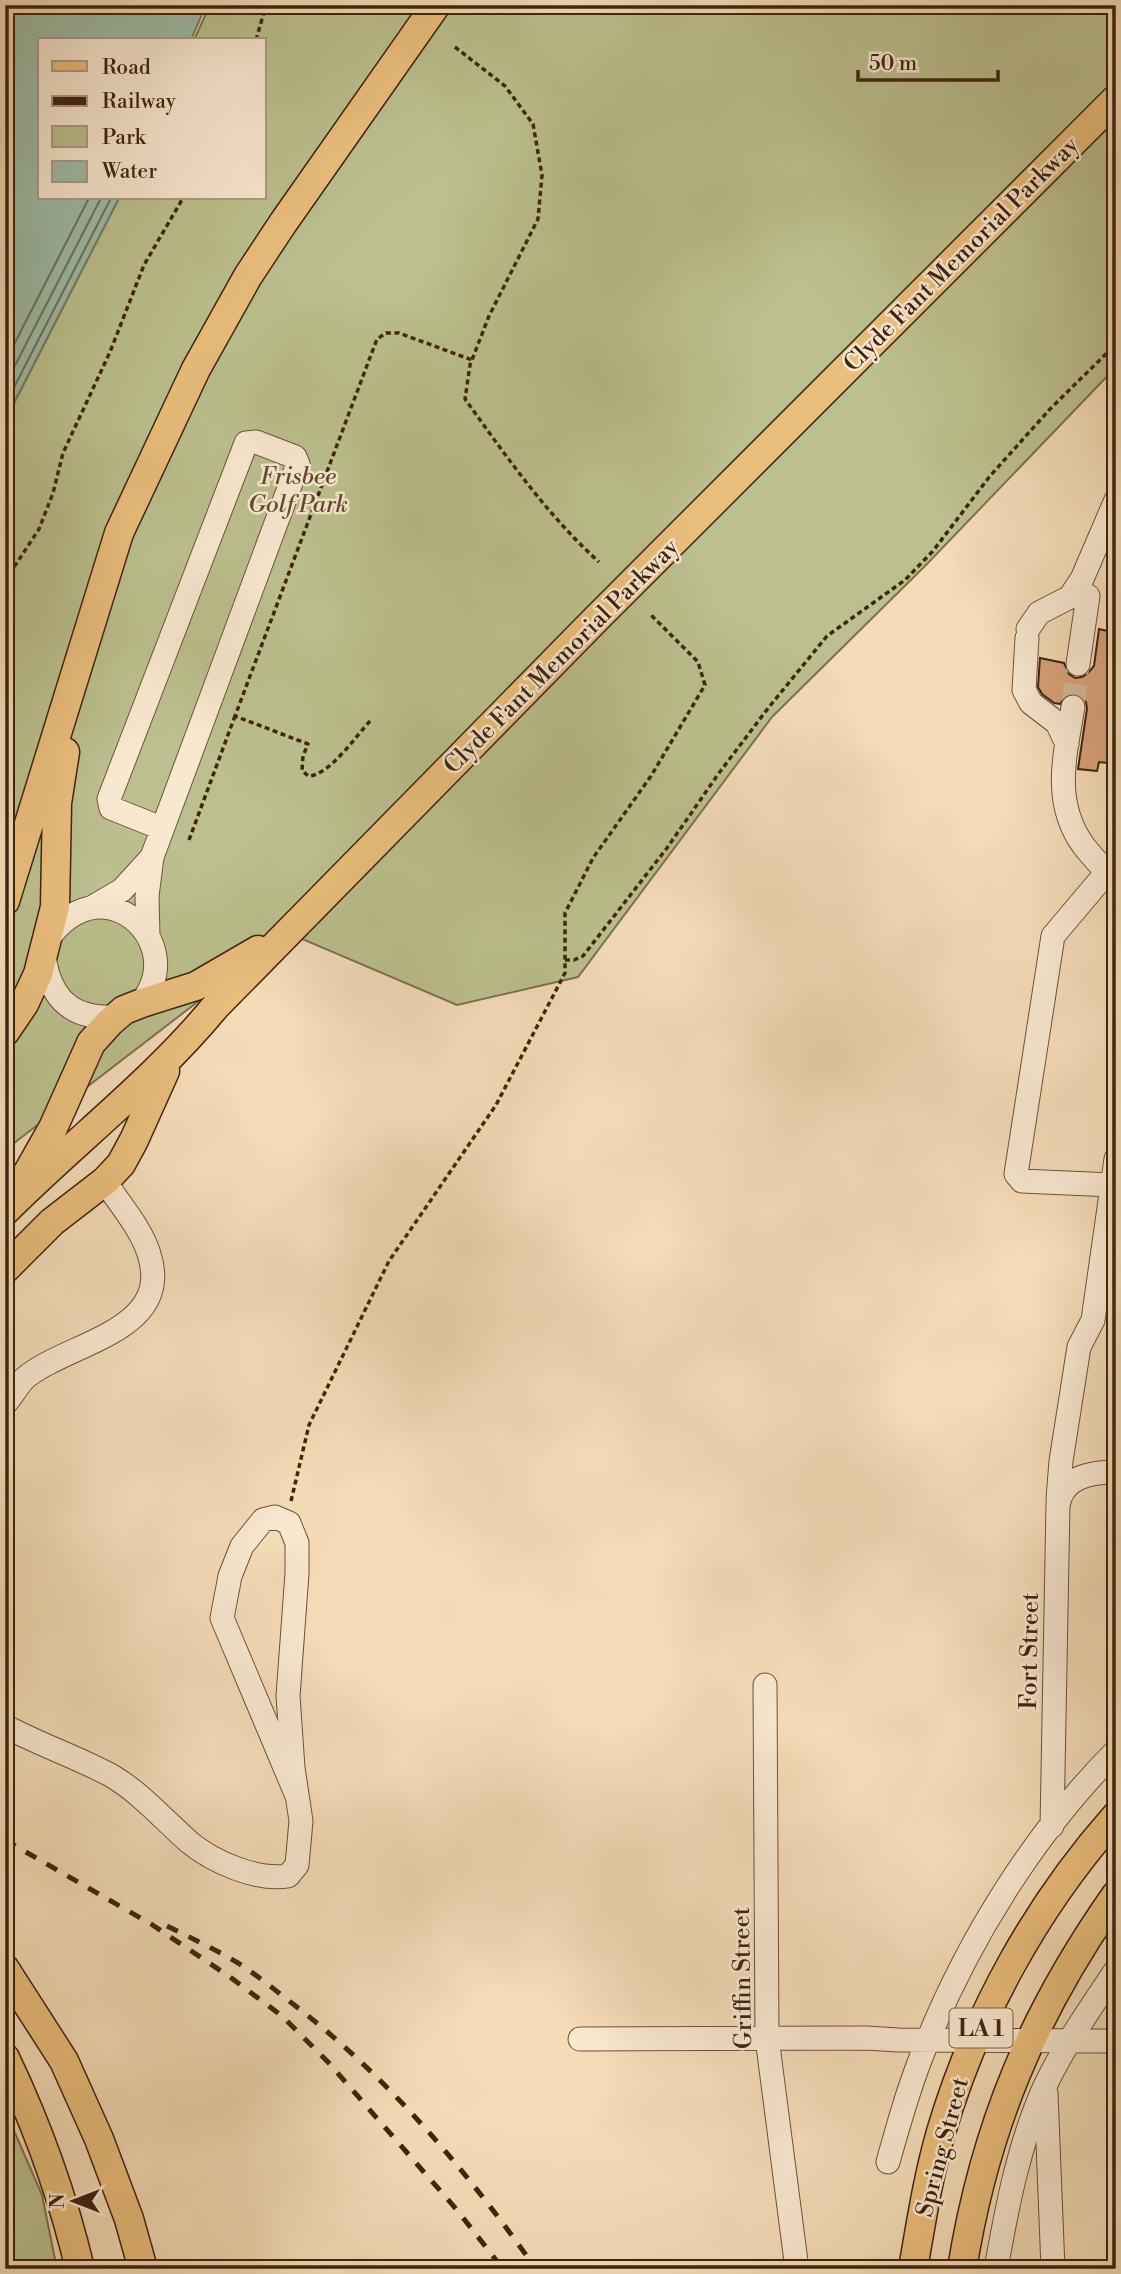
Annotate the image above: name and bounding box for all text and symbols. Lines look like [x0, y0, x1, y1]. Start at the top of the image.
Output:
legend [38, 38, 266, 200]
scale bar [858, 38, 998, 82]
text: 50 m [869, 51, 917, 77]
text: Road [102, 55, 151, 81]
text: Railway [102, 89, 177, 115]
text: Park [102, 125, 147, 151]
street label: Clyde Fant Memorial Parkway [838, 130, 1086, 379]
text: Water [101, 159, 157, 185]
park label: Frisbee Golf Park [248, 462, 348, 520]
street label: Clyde Fant Memorial Parkway [438, 532, 686, 781]
street label: Fort Street [1014, 1592, 1046, 1710]
street label: Griffin Street [727, 1906, 759, 2049]
road number: LA 1 [950, 2008, 1012, 2048]
street label: Spring Street [910, 2074, 976, 2220]
north arrow [38, 2166, 108, 2236]
text: N [46, 2193, 70, 2209]

